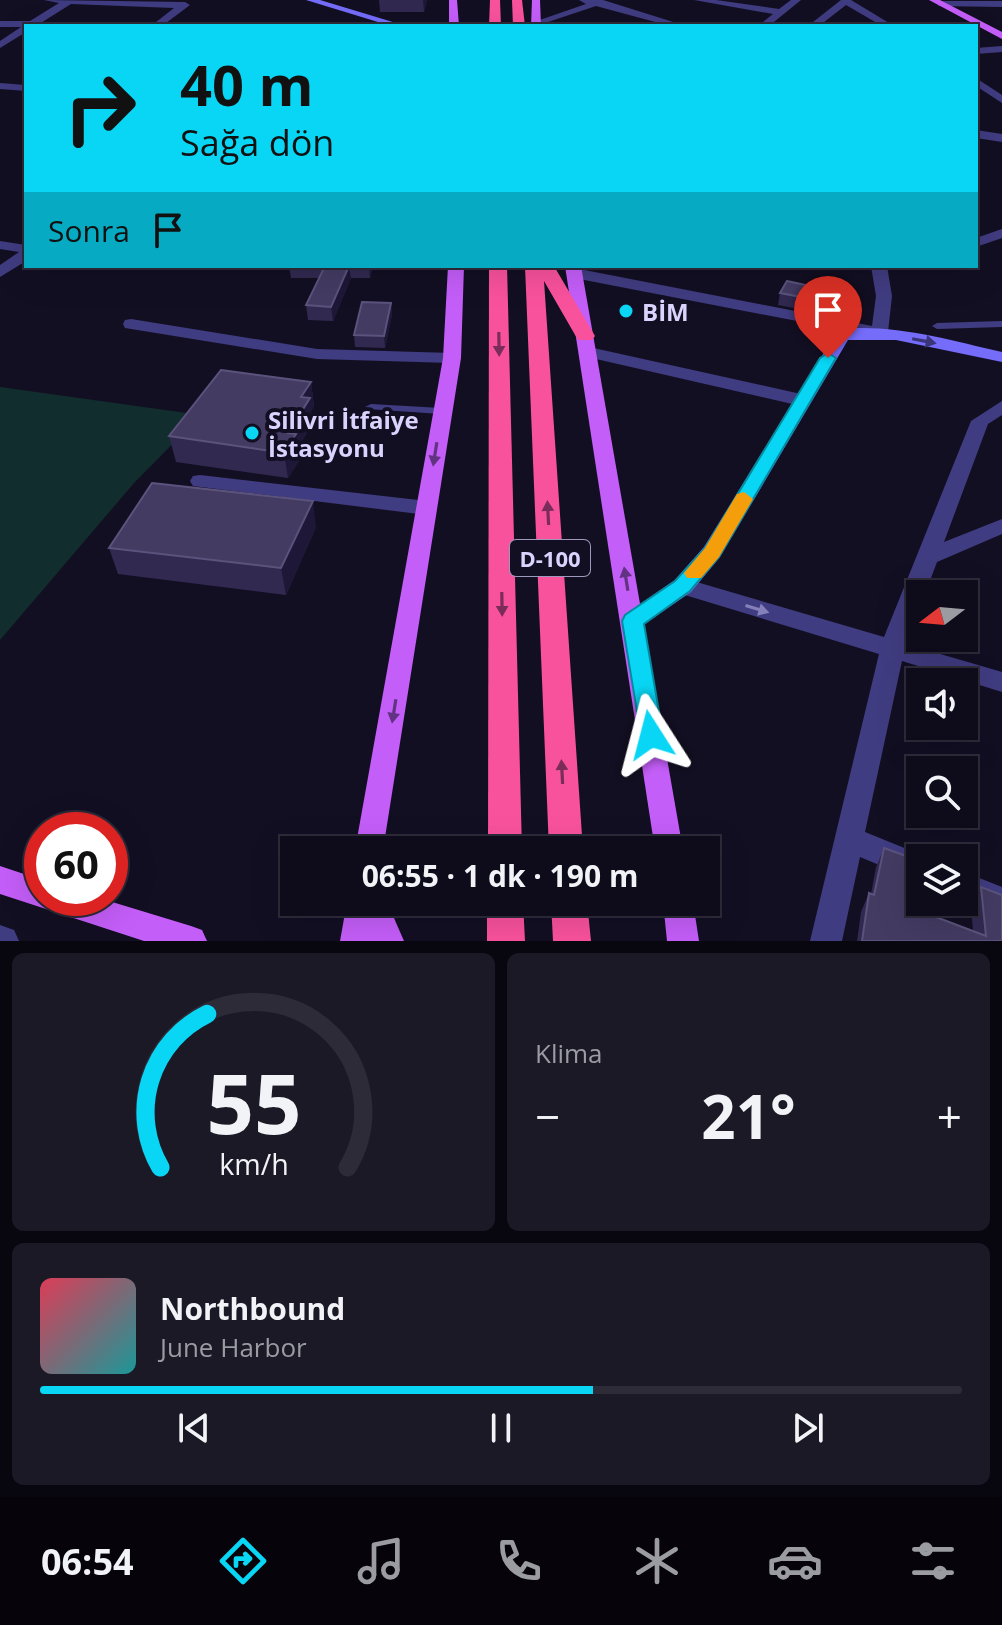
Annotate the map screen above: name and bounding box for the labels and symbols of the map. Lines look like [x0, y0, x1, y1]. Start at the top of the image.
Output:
pin [794, 276, 862, 358]
place label: BİM [642, 295, 689, 328]
marker: BİM [617, 302, 635, 320]
one-way arrow [493, 332, 505, 357]
one-way arrow [912, 335, 937, 348]
place label: Silivri İtfaiye İstasyonu [268, 403, 419, 464]
marker: Silivri İtfaiye İstasyonu [243, 424, 261, 442]
one-way arrow [428, 442, 441, 467]
one-way arrow [541, 499, 554, 525]
road number: D-100 [510, 540, 590, 576]
one-way arrow [619, 567, 631, 592]
north arrow [906, 580, 978, 652]
one-way arrow [496, 592, 508, 617]
one-way arrow [746, 603, 770, 616]
position arrow [609, 693, 693, 777]
one-way arrow [387, 699, 400, 724]
one-way arrow [555, 759, 568, 784]
speed limit sign: 60 [24, 812, 128, 916]

